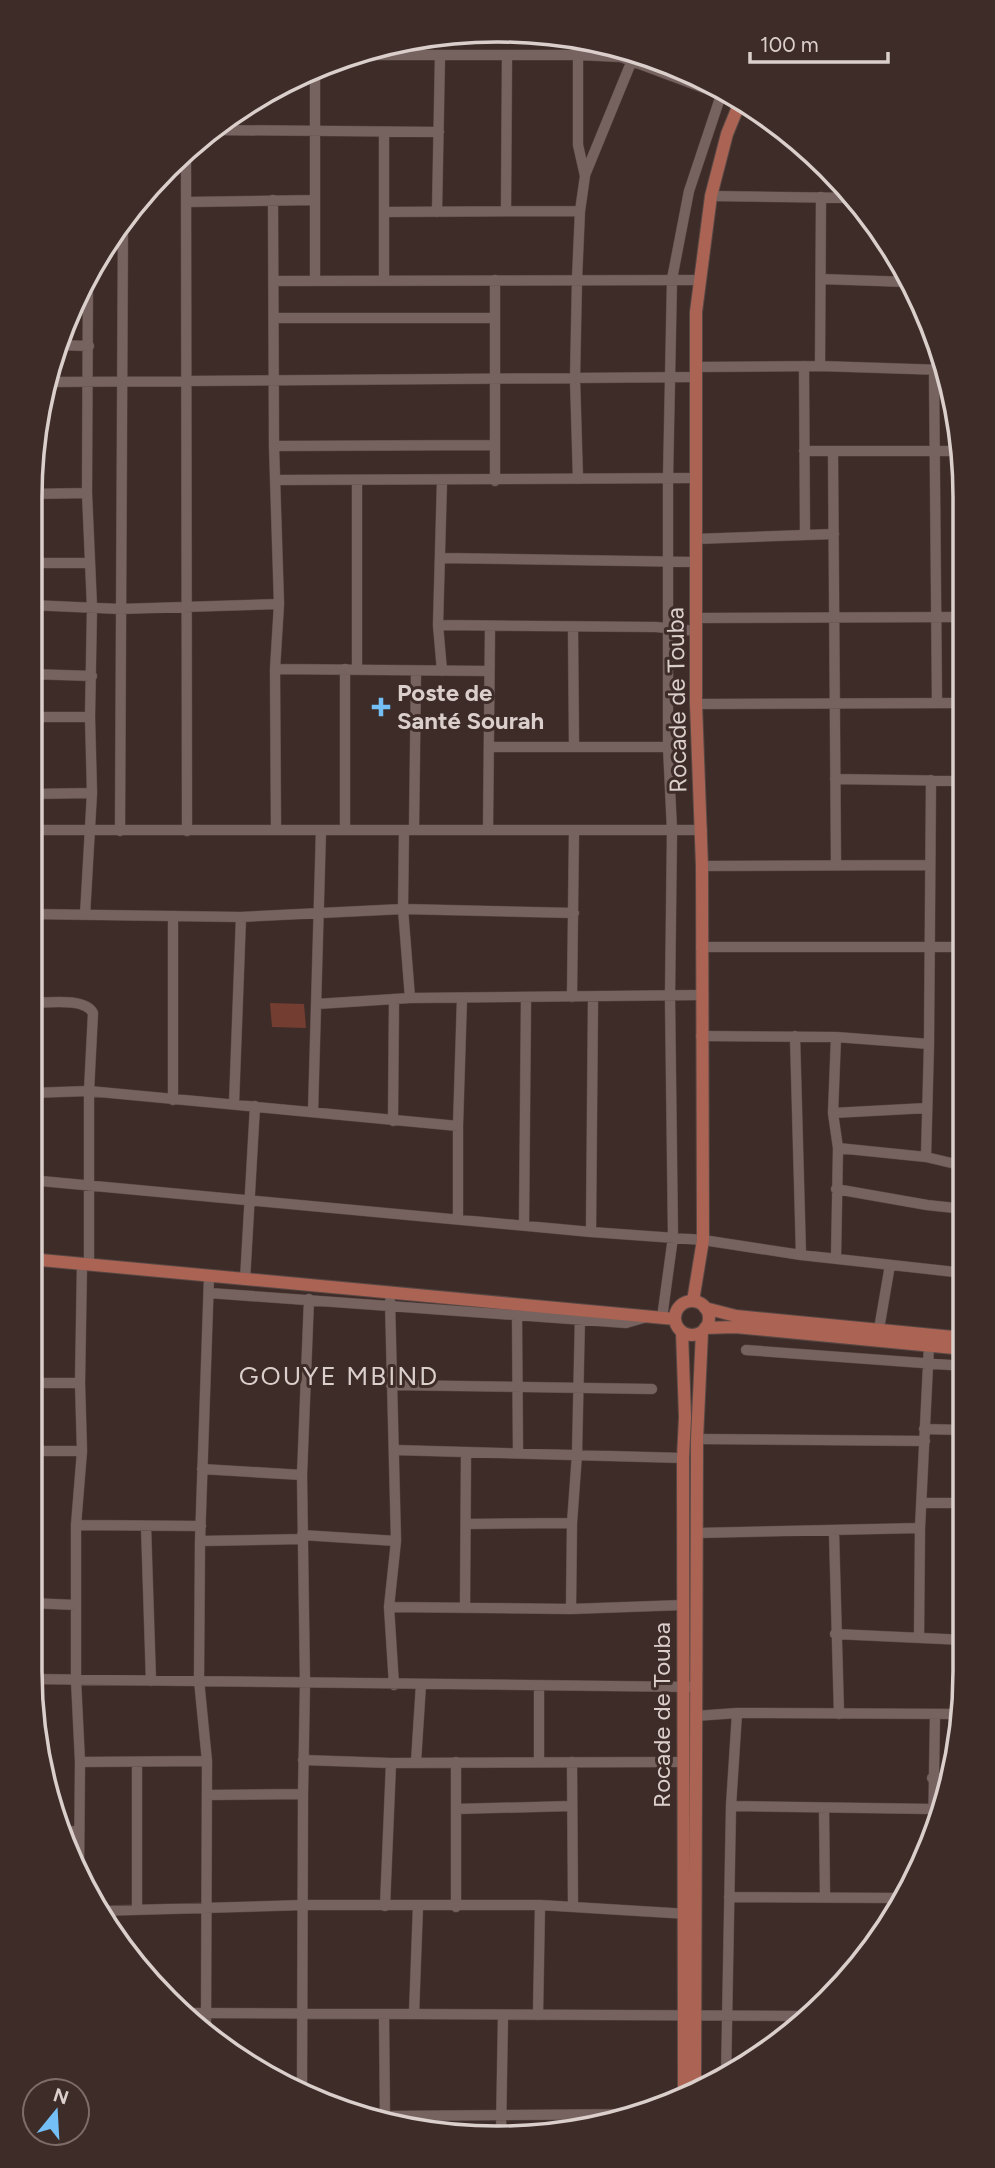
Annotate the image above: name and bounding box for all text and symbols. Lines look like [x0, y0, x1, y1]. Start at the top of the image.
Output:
scale bar [750, 21, 888, 65]
text: 100 m [760, 32, 819, 57]
street label: Rocade de Touba [660, 607, 693, 793]
place label: Poste de Santé Sourah [397, 678, 544, 735]
marker: Poste de Santé Sourah [371, 697, 391, 717]
district label: GOUYE MBIND [239, 1360, 439, 1392]
street label: Rocade de Touba [647, 1622, 676, 1808]
north arrow [21, 2077, 91, 2147]
text: N [51, 2083, 72, 2110]

